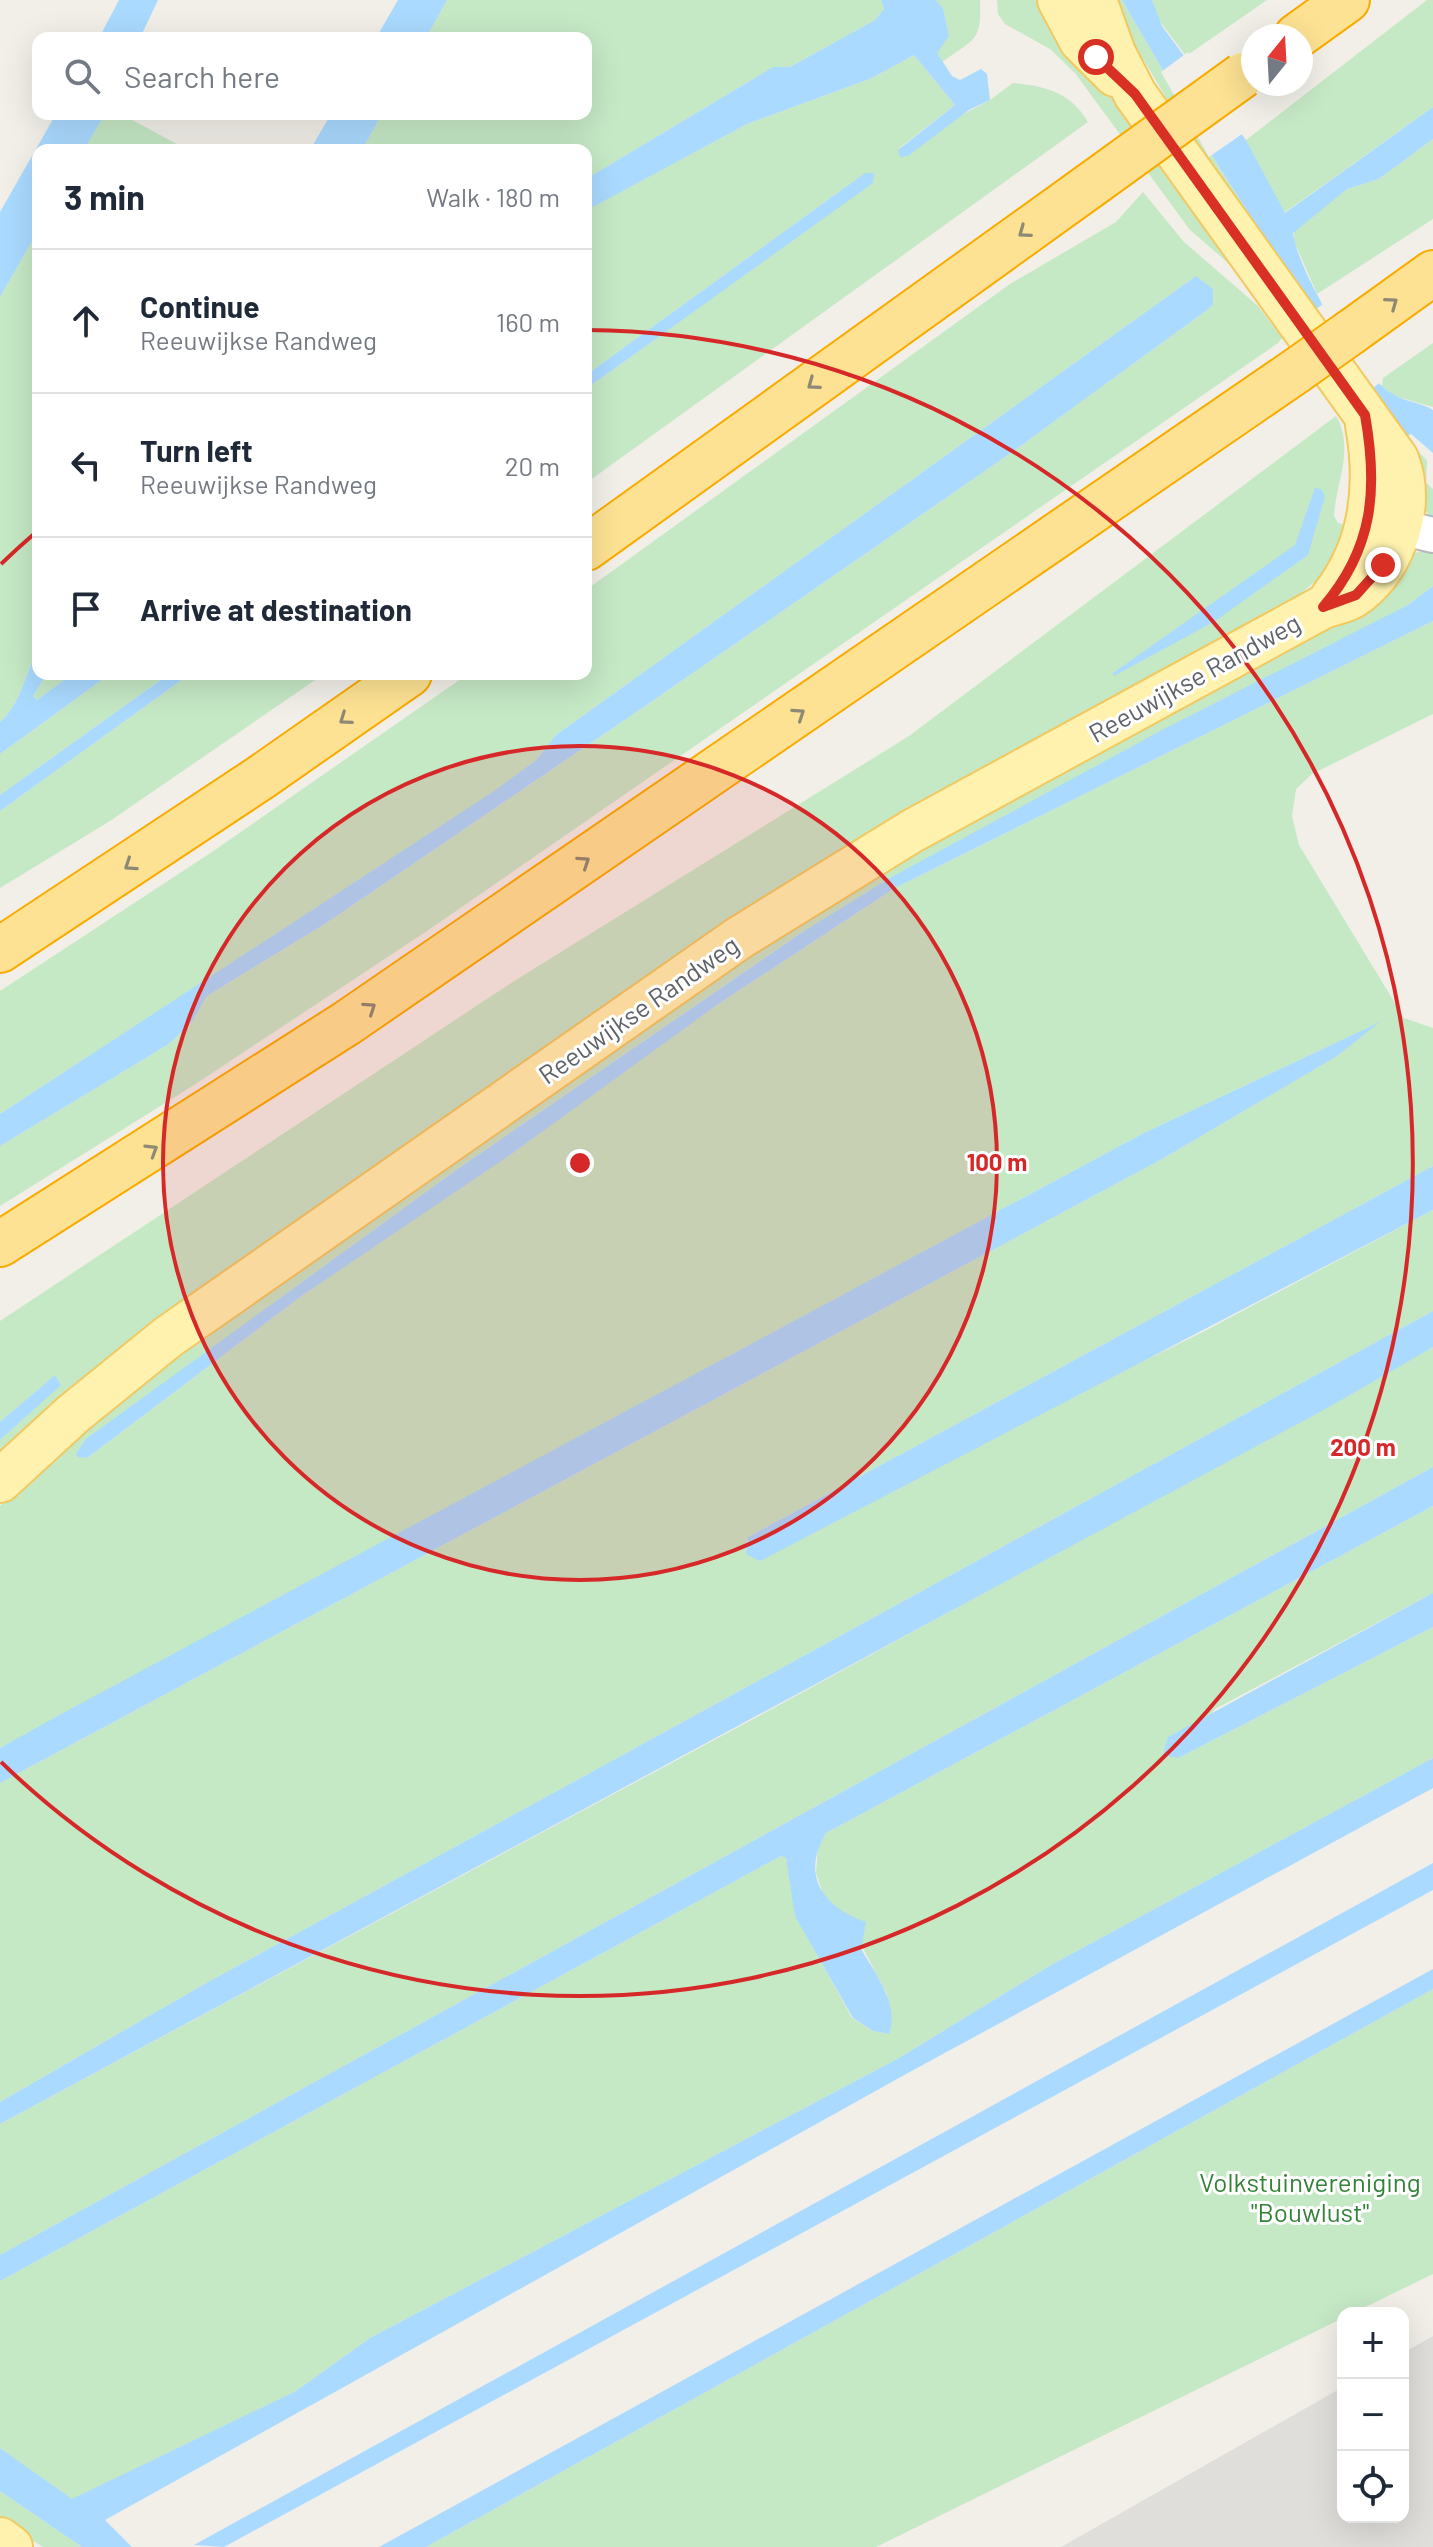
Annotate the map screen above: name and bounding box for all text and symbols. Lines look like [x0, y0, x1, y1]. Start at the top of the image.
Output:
north arrow [1241, 24, 1313, 96]
search box [32, 32, 592, 120]
route start [1078, 39, 1114, 75]
icon: search [60, 54, 104, 98]
text: Search here [124, 58, 280, 94]
text: 3 min [64, 176, 145, 217]
text: Walk · 180 m [426, 181, 560, 212]
one-way arrow [1019, 223, 1033, 237]
text: Continue [140, 288, 260, 324]
one-way arrow [1384, 298, 1398, 312]
icon: ahead [64, 299, 108, 343]
text: 160 m [496, 306, 560, 337]
text: Reeuwijkse Randweg [140, 324, 377, 355]
one-way arrow [808, 374, 822, 389]
text: Turn left [140, 432, 253, 468]
icon: left [64, 443, 108, 487]
text: 20 m [505, 450, 560, 481]
text: Reeuwijkse Randweg [140, 468, 377, 499]
route end [1365, 547, 1401, 583]
icon: arrive [64, 587, 108, 631]
text: Arrive at destination [140, 591, 412, 627]
street label: Reeuwijkse Randweg [1083, 606, 1305, 748]
one-way arrow [340, 709, 354, 724]
one-way arrow [790, 709, 804, 724]
one-way arrow [125, 855, 139, 870]
one-way arrow [576, 856, 590, 871]
street label: Reeuwijkse Randweg [532, 928, 744, 1090]
one-way arrow [361, 1003, 375, 1018]
one-way arrow [143, 1145, 158, 1160]
text: 100 m [967, 1147, 1027, 1176]
centre of rings [566, 1149, 594, 1177]
text: 200 m [1330, 1432, 1396, 1461]
park label: Volkstuinvereniging "Bouwlust" [1199, 2166, 1421, 2227]
map controls [1337, 2307, 1409, 2523]
button: + [1337, 2307, 1409, 2379]
button: − [1337, 2379, 1409, 2451]
button: locate [1337, 2451, 1409, 2523]

